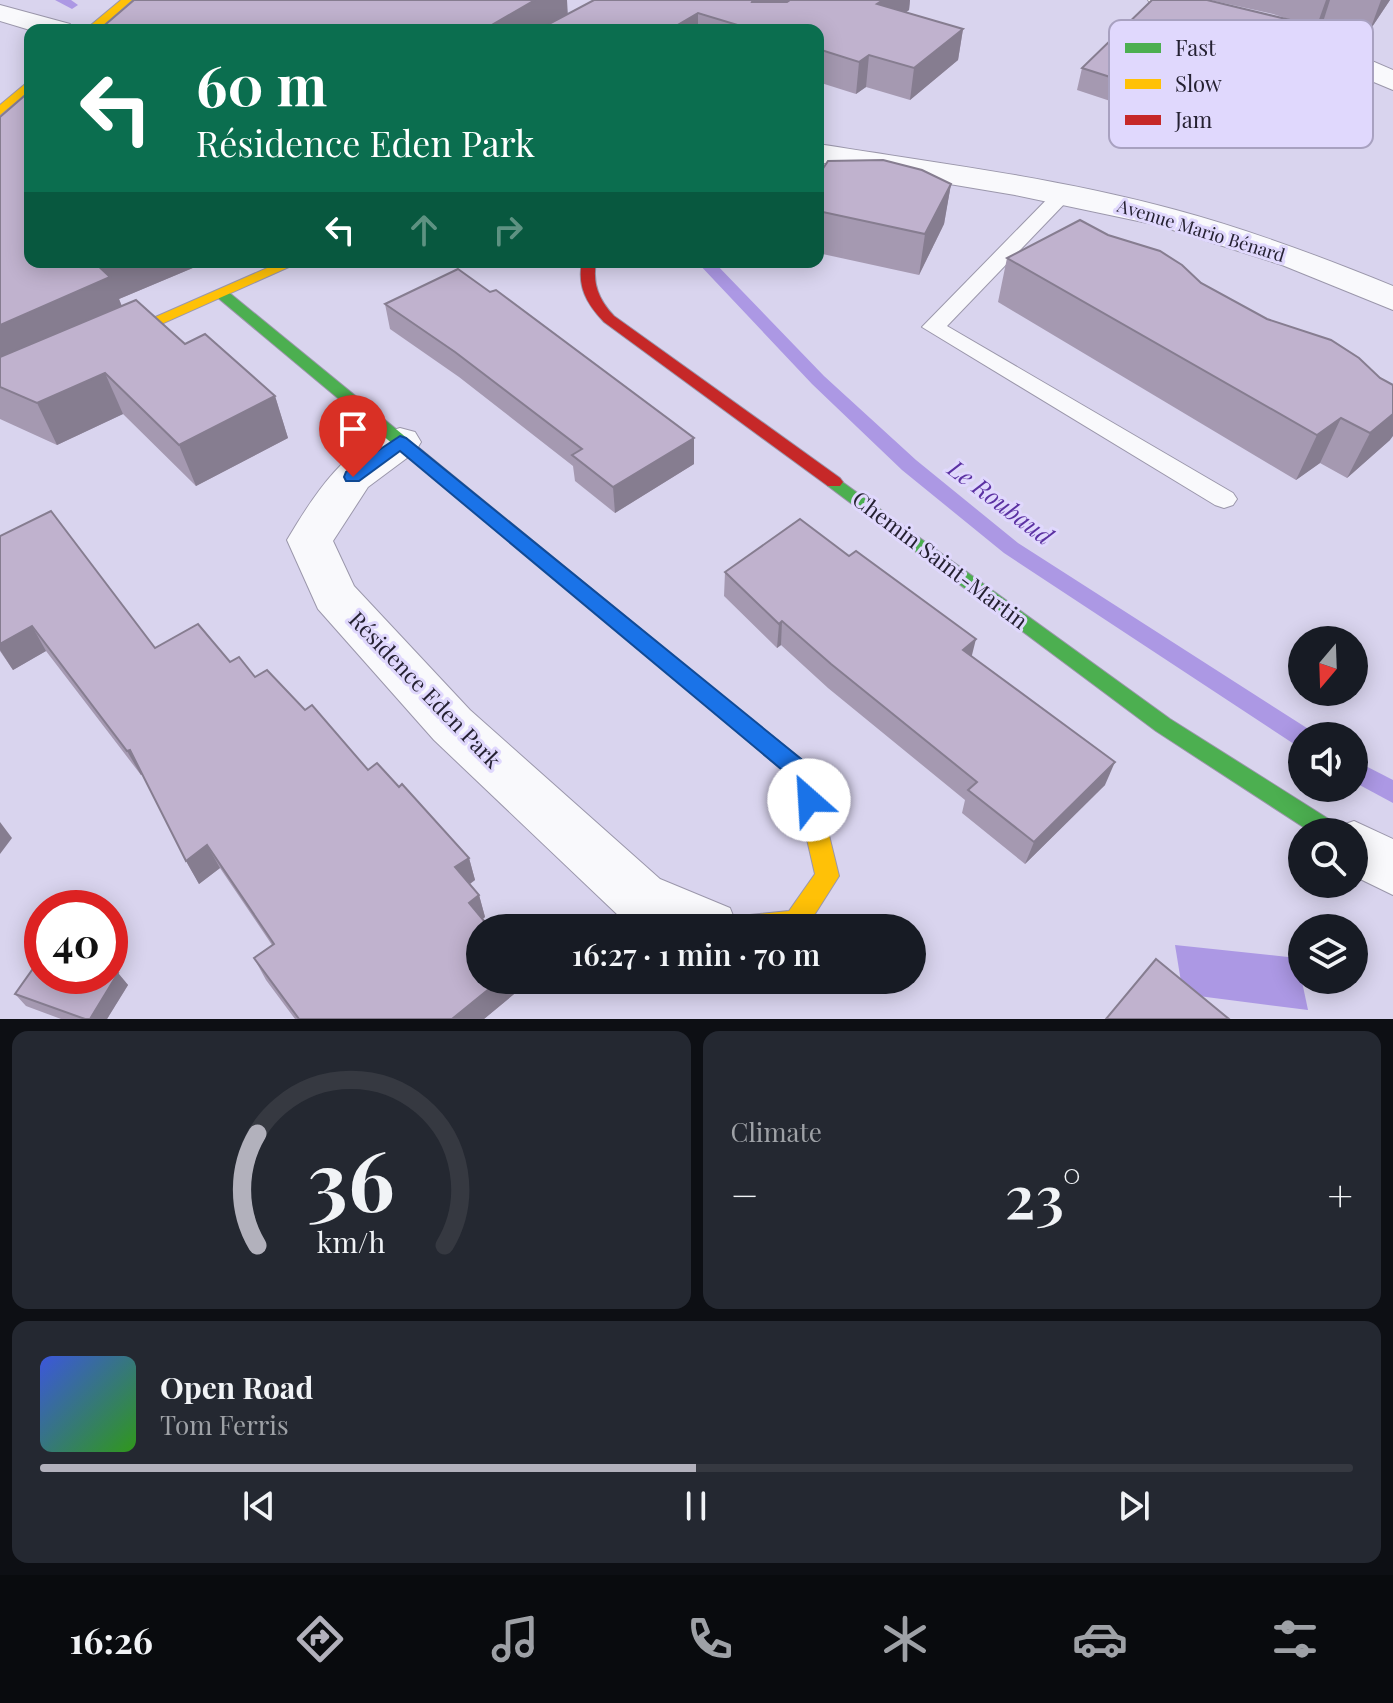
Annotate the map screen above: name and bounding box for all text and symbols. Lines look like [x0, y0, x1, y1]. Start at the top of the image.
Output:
legend [1109, 20, 1373, 148]
text: Fast [1175, 32, 1217, 62]
text: 60 m [196, 46, 327, 121]
icon: left [64, 56, 168, 160]
text: Slow [1175, 68, 1222, 98]
text: Jam [1174, 104, 1213, 134]
text: Résidence Eden Park [196, 118, 535, 166]
street label: Avenue Mario Bénard [1114, 193, 1289, 267]
icon: left [318, 208, 362, 252]
icon: ahead [402, 208, 446, 252]
icon: right [486, 208, 530, 252]
pin [319, 395, 387, 477]
icon: arrive [331, 407, 375, 451]
water label: Le Roubaud [942, 451, 1061, 552]
street label: Chemin Saint-Martin [847, 483, 1034, 635]
street label: Résidence Eden Park [343, 604, 508, 774]
north arrow [1288, 626, 1368, 706]
map controls [1288, 626, 1368, 994]
button: sound [1288, 722, 1368, 802]
position arrow [767, 758, 851, 842]
button: search [1288, 818, 1368, 898]
speed limit sign: 40 [24, 890, 128, 994]
button: layers [1288, 914, 1368, 994]
text: 16:27 · 1 min · 70 m [572, 934, 820, 974]
text: Climate [731, 1114, 822, 1149]
text: 36 [308, 1122, 395, 1233]
text: 23° [1005, 1154, 1081, 1234]
text: − [731, 1164, 759, 1223]
text: + [1327, 1164, 1353, 1223]
text: km/h [317, 1222, 386, 1260]
text: Open Road [160, 1367, 313, 1407]
text: Tom Ferris [160, 1407, 289, 1442]
icon: previous [237, 1484, 281, 1528]
icon: pause [674, 1484, 718, 1528]
icon: next [1112, 1484, 1156, 1528]
icon: directions [292, 1611, 348, 1667]
icon: music [487, 1611, 543, 1667]
icon: phone [682, 1611, 738, 1667]
icon: climate [877, 1611, 933, 1667]
icon: car [1072, 1611, 1128, 1667]
icon: filters [1267, 1611, 1323, 1667]
text: 16:26 [70, 1615, 153, 1663]

